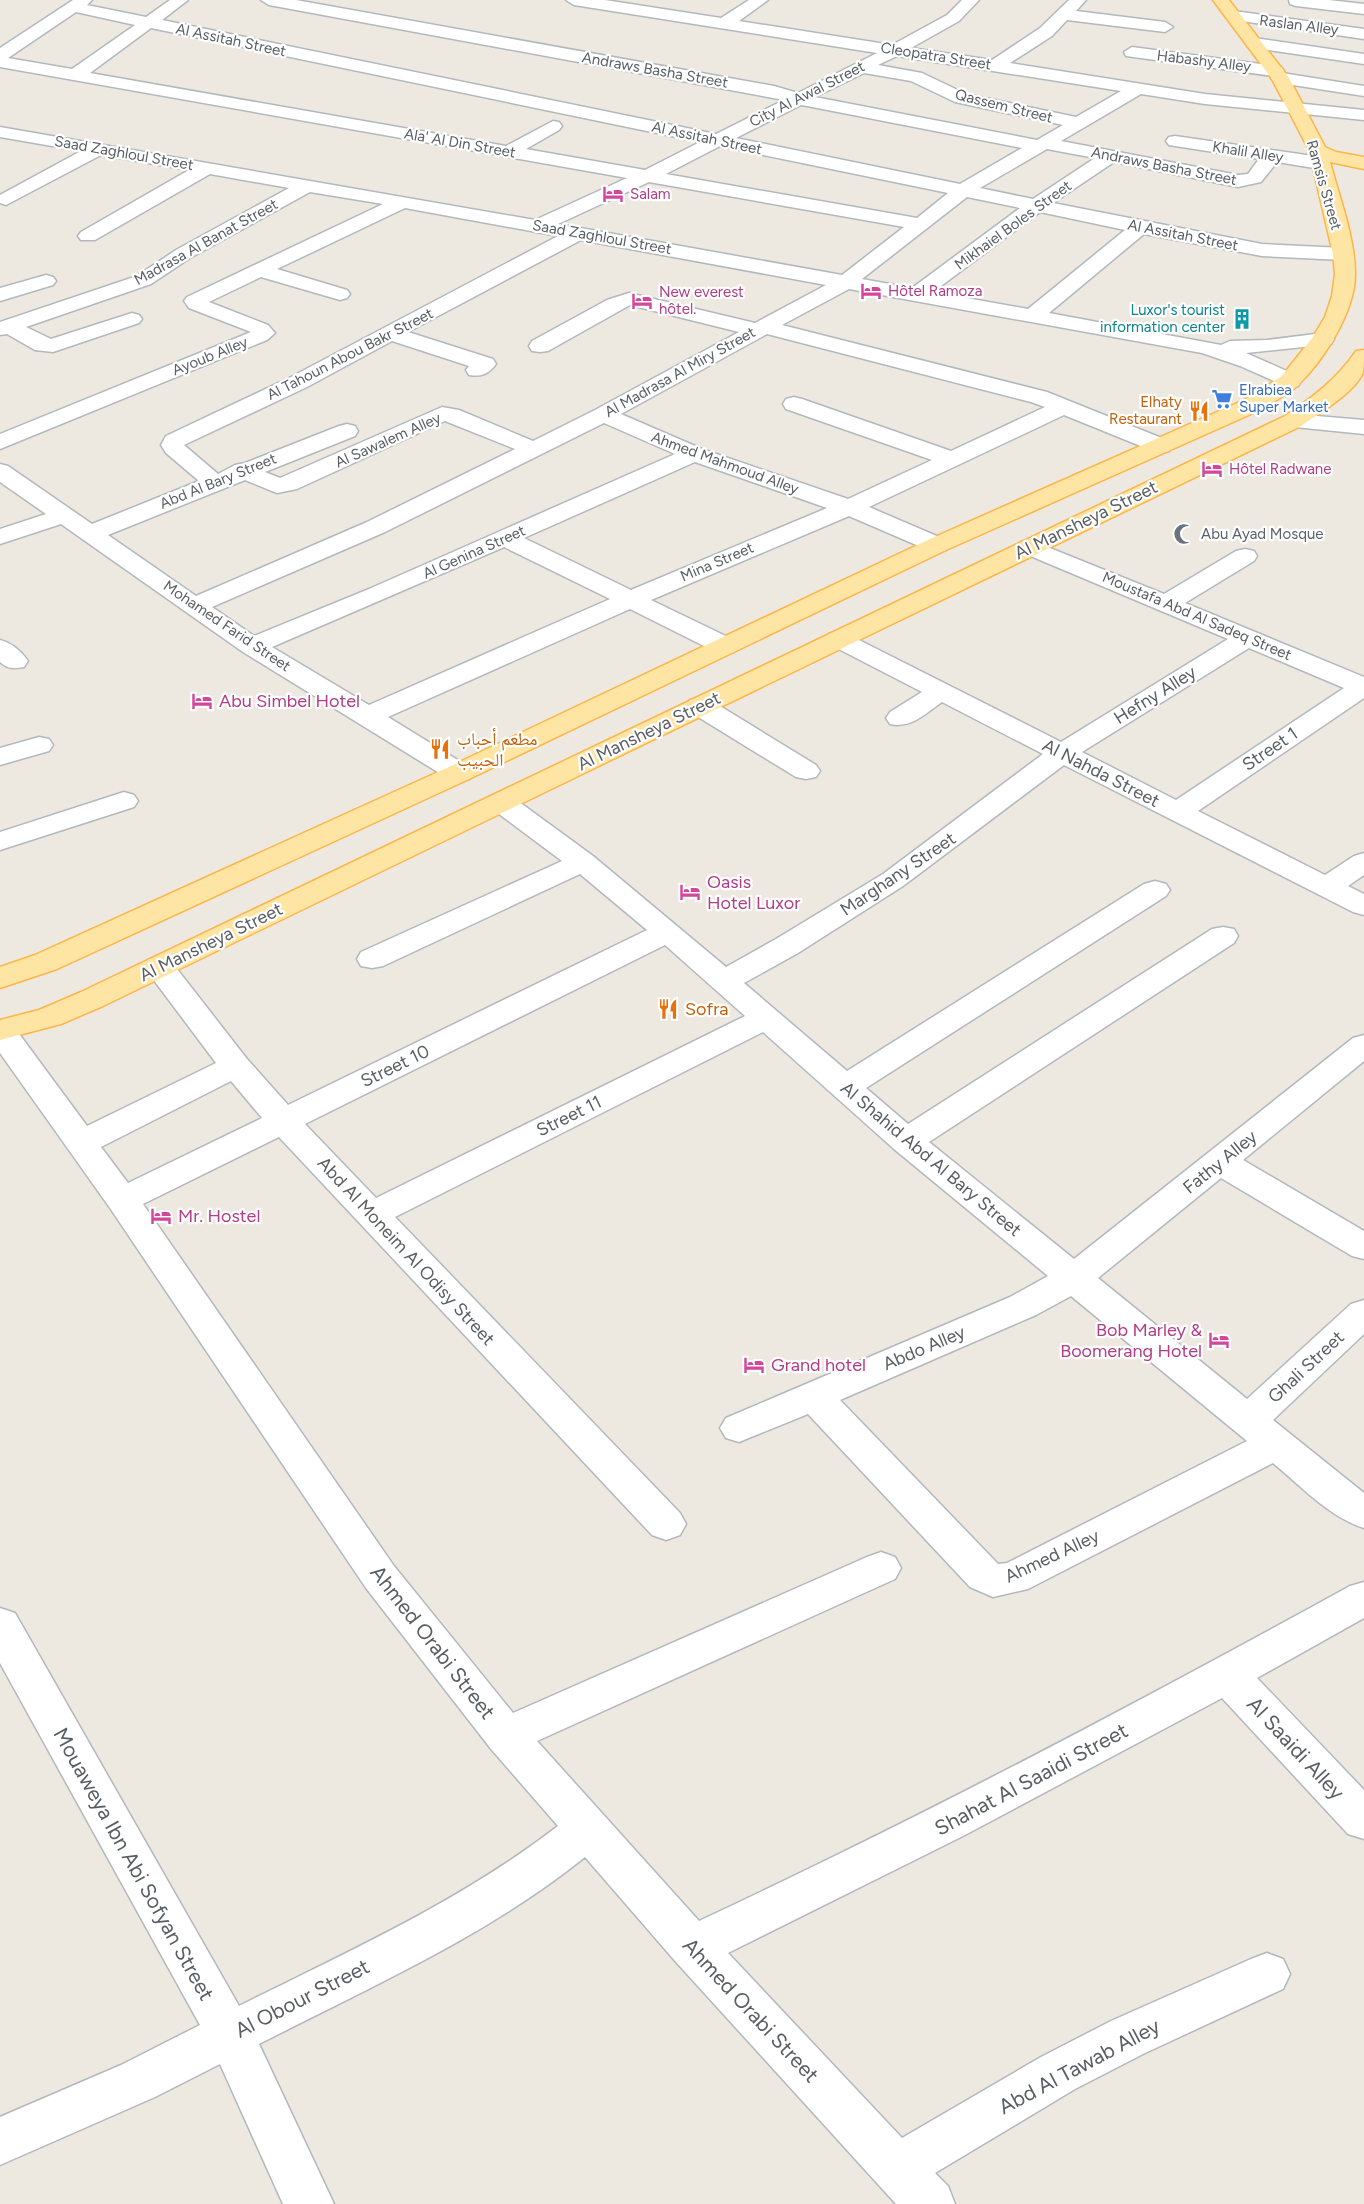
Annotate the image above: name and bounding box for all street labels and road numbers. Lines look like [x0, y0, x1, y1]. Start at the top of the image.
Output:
street label: Raslan Alley [1258, 11, 1340, 39]
street label: Al Assitah Street [174, 20, 288, 61]
street label: Cleopatra Street [879, 38, 993, 74]
street label: Habashy Alley [1156, 46, 1252, 76]
street label: Andraws Basha Street [581, 48, 730, 92]
street label: City Al Awal Street [746, 57, 868, 131]
street label: Qassem Street [953, 85, 1055, 127]
street label: Al Assitah Street [650, 118, 764, 159]
street label: Ala' Al Din Street [403, 124, 517, 162]
street label: Saad Zaghloul Street [53, 132, 195, 174]
street label: Khalil Alley [1211, 138, 1285, 167]
street label: Ramsis Street [1303, 138, 1346, 232]
street label: Andraws Basha Street [1090, 143, 1239, 189]
street label: Mikhaiel Boles Street [951, 176, 1075, 273]
street label: Madrasa Al Banat Street [131, 195, 281, 289]
street label: Al Assitah Street [1126, 215, 1240, 255]
street label: Saad Zaghloul Street [531, 216, 673, 258]
street label: Al Tahoun Abou Bakr Street [264, 304, 436, 404]
street label: Al Madrasa Al Miry Street [602, 323, 759, 421]
street label: Ayoub Alley [170, 333, 251, 379]
street label: Al Sawalem Alley [332, 409, 444, 471]
street label: Ahmed Mahmoud Alley [649, 428, 801, 498]
street label: Abd Al Bary Street [157, 449, 279, 513]
street label: Al Mansheya Street [1011, 476, 1161, 564]
street label: Al Genina Street [420, 521, 528, 583]
street label: Mina Street [678, 538, 757, 586]
street label: Moustafa Abd Al Sadeq Street [1100, 568, 1295, 664]
street label: Mohamed Farid Street [160, 577, 294, 675]
street label: Hefny Alley [1110, 661, 1201, 729]
street label: Al Mansheya Street [574, 687, 724, 775]
street label: Street 1 [1238, 722, 1302, 776]
street label: Al Nahda Street [1039, 734, 1163, 812]
street label: Marghany Street [836, 827, 960, 921]
street label: Al Mansheya Street [136, 898, 286, 986]
street label: Street 10 [357, 1040, 433, 1092]
street label: Al Shahid Abd Al Bary Street [836, 1077, 1026, 1241]
street label: Street 11 [533, 1091, 605, 1141]
street label: Fathy Alley [1179, 1125, 1262, 1198]
street label: Abd Al Moneim Al Odisy Street [313, 1152, 499, 1350]
street label: Abdo Alley [880, 1321, 969, 1375]
street label: Ghali Street [1263, 1326, 1349, 1408]
street label: Ahmed Alley [1001, 1524, 1103, 1587]
street label: Ahmed Orabi Street [365, 1560, 501, 1724]
street label: Al Saaidi Alley [1242, 1691, 1350, 1805]
street label: Shahat Al Saaidi Street [930, 1717, 1132, 1841]
street label: Mouaweya Ibn Abi Sofyan Street [48, 1723, 220, 2005]
street label: Ahmed Orabi Street [678, 1933, 824, 2087]
street label: Al Obour Street [231, 1953, 373, 2043]
street label: Abd Al Tawab Alley [994, 2013, 1164, 2119]

